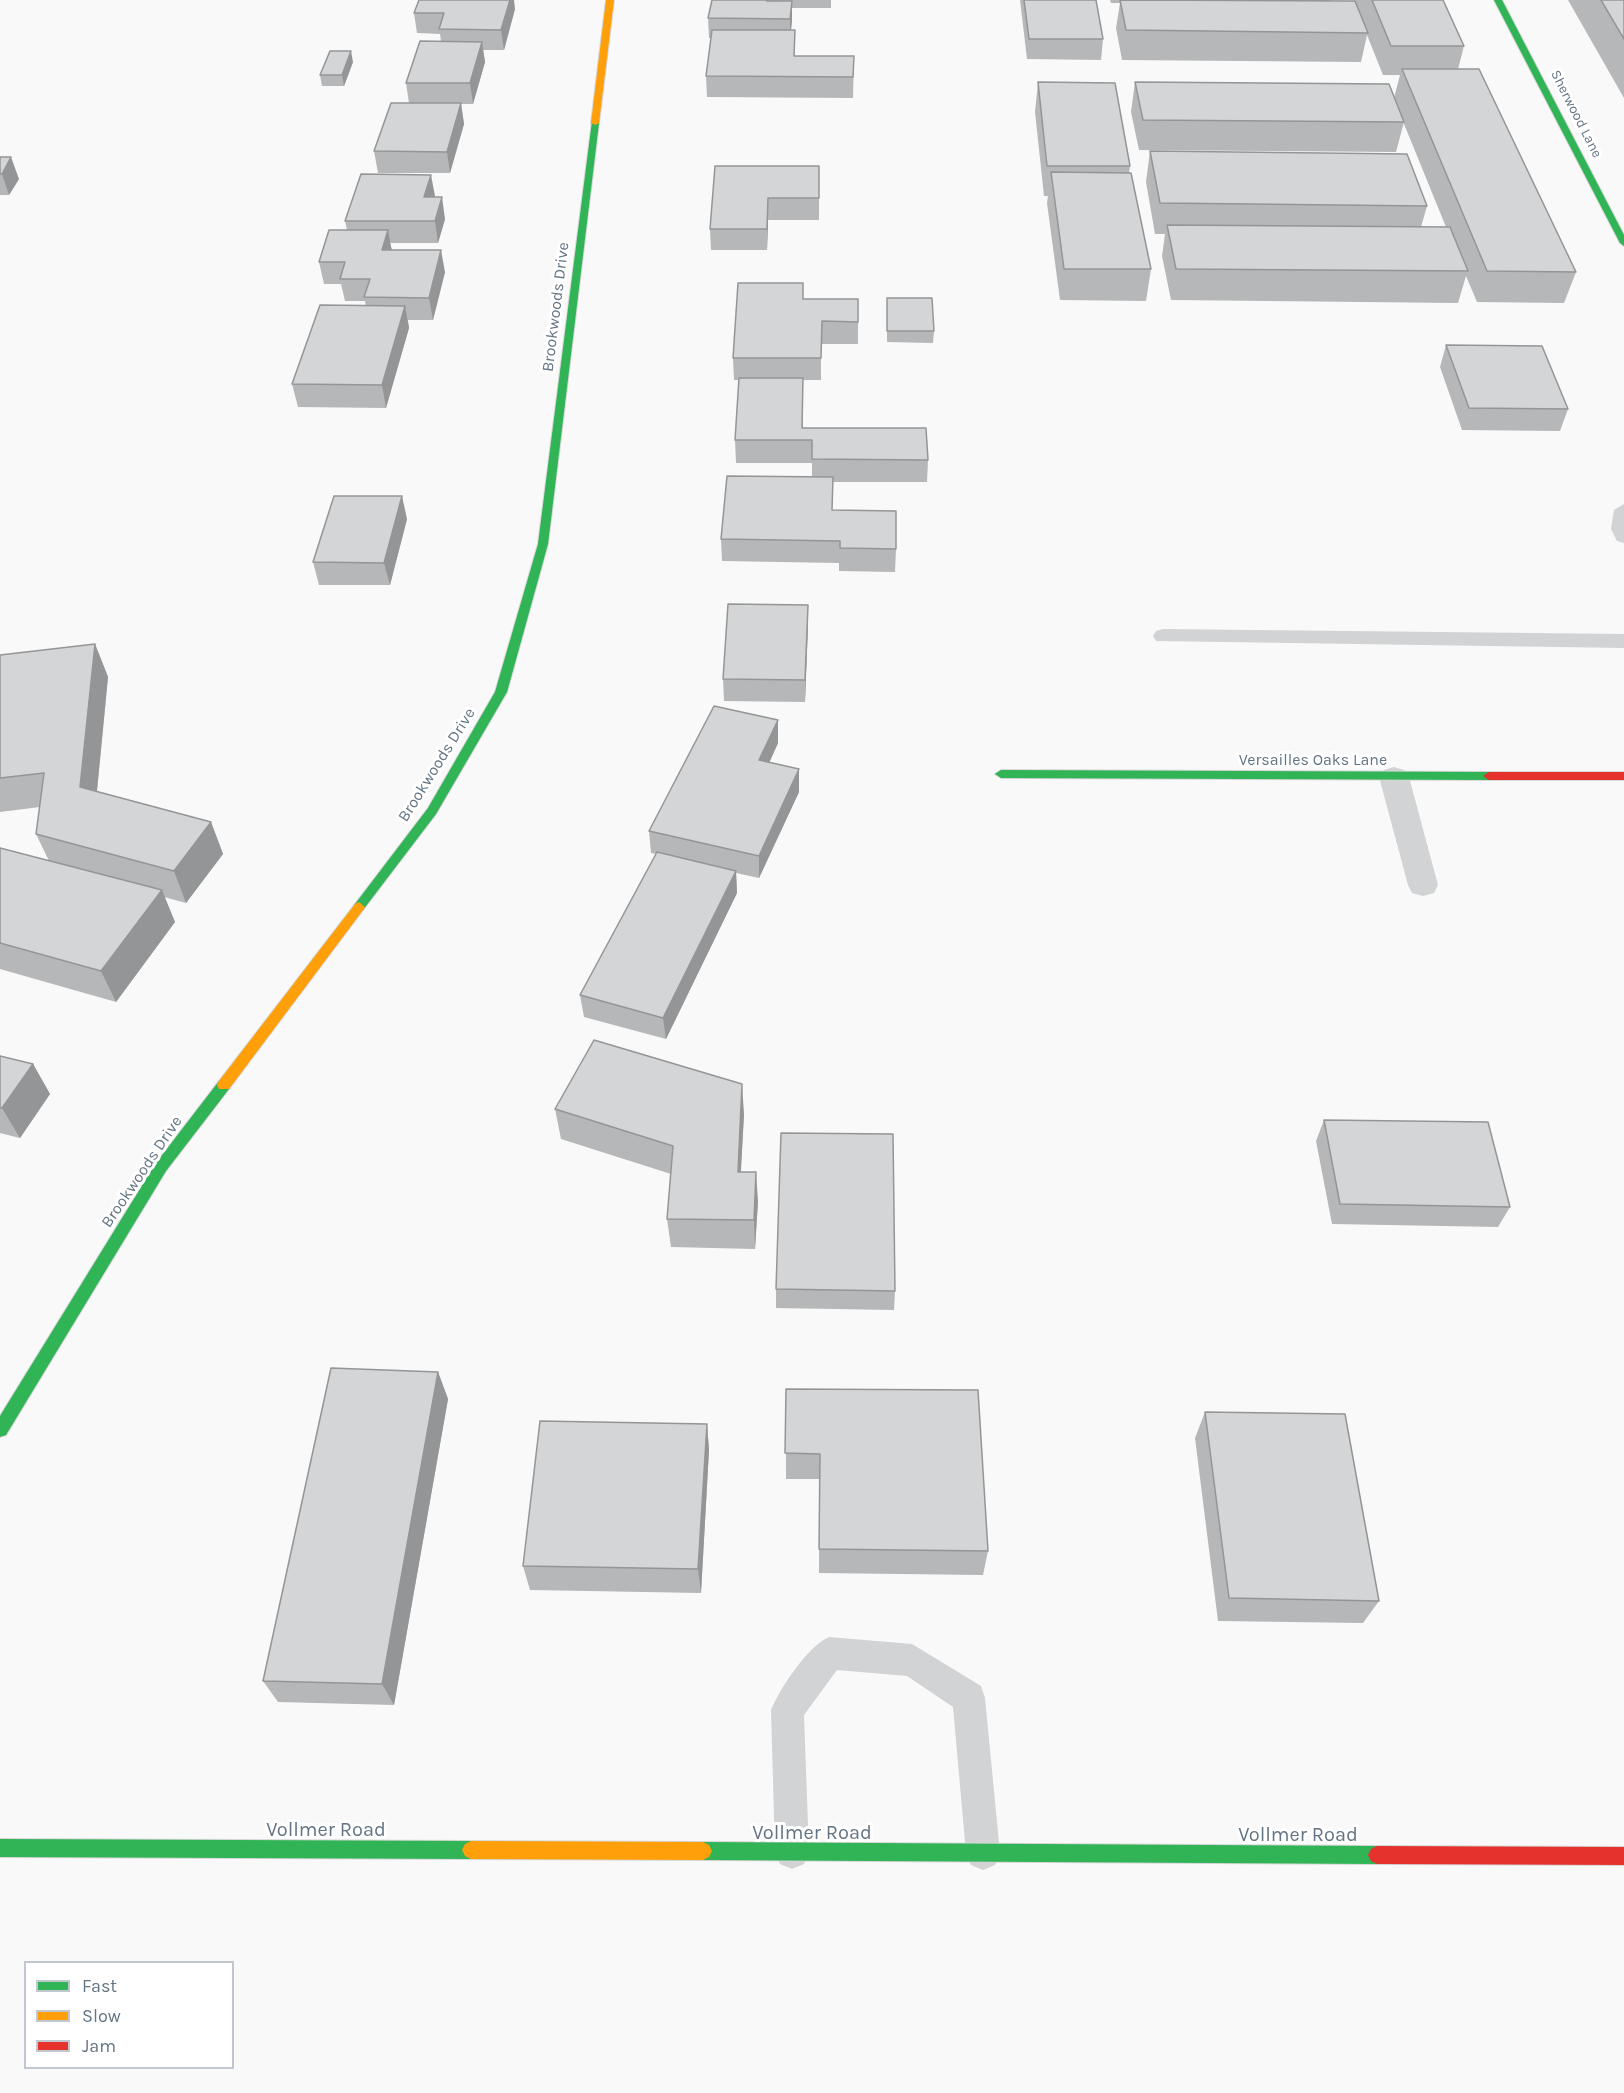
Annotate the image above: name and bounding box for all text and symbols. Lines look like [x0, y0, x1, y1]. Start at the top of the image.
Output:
street label: Sherwood Lane [1547, 67, 1605, 161]
street label: Brookwoods Drive [539, 241, 573, 373]
street label: Brookwoods Drive [394, 705, 480, 825]
street label: Versailles Oaks Lane [1239, 750, 1387, 770]
street label: Brookwoods Drive [98, 1113, 186, 1231]
street label: Vollmer Road [266, 1818, 386, 1842]
street label: Vollmer Road [752, 1821, 872, 1845]
street label: Vollmer Road [1238, 1823, 1358, 1847]
legend [24, 1961, 234, 2069]
text: Fast [82, 1975, 117, 1997]
text: Slow [82, 2005, 121, 2027]
text: Jam [82, 2035, 116, 2057]

